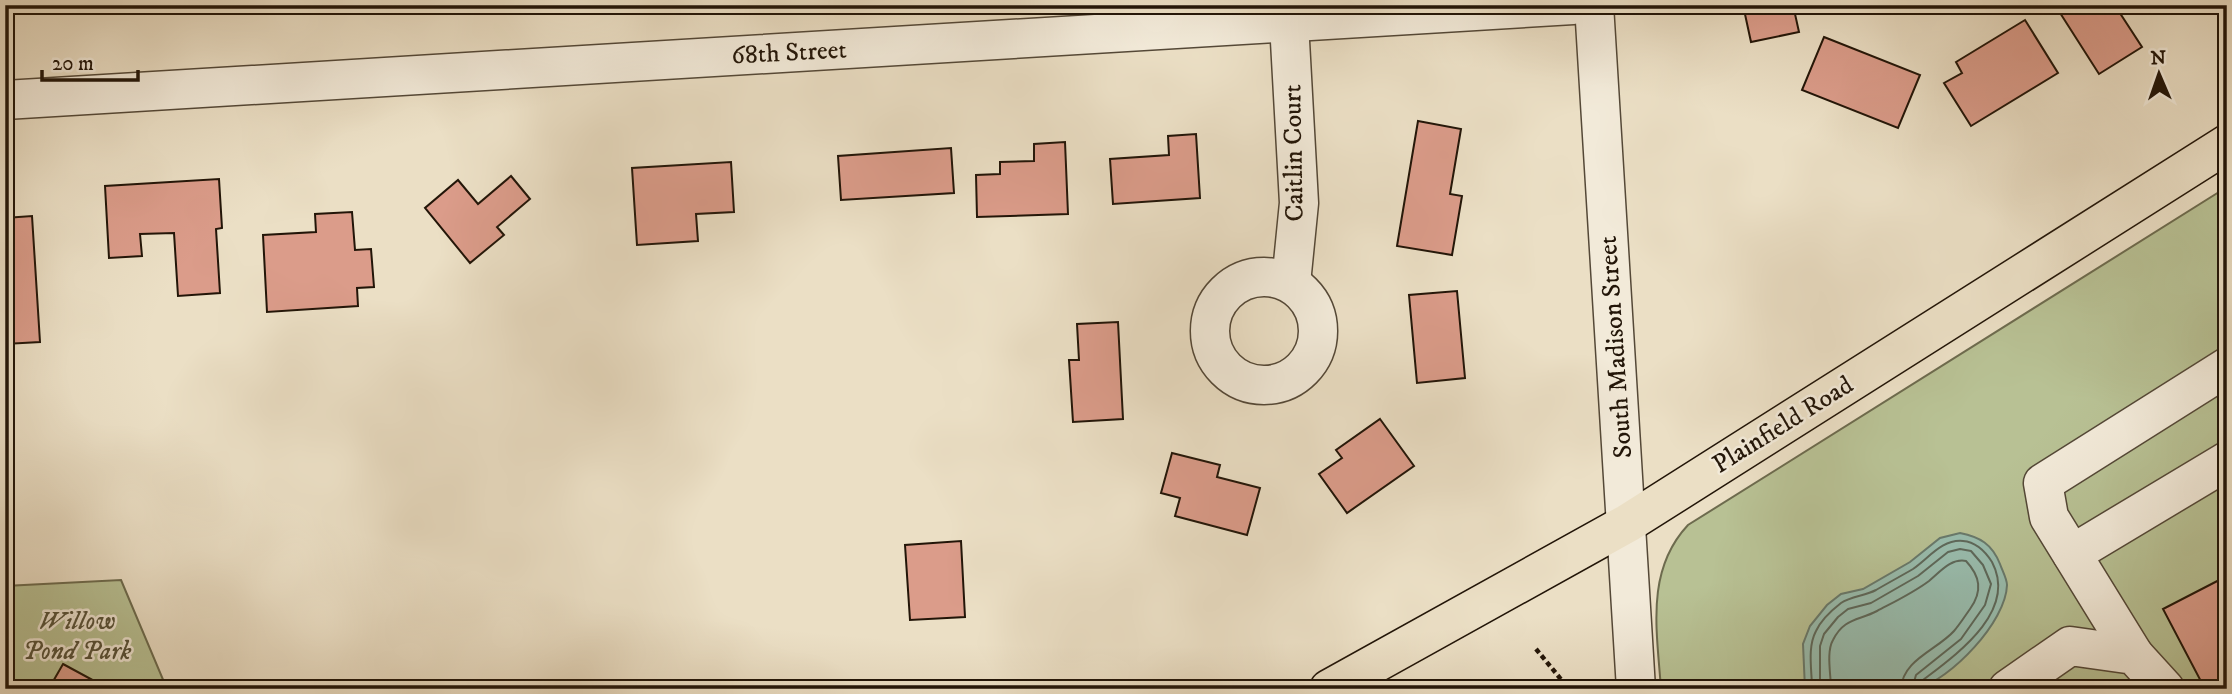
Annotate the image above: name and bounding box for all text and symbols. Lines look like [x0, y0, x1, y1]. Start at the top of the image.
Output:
street label: 68th Street [730, 33, 848, 73]
scale bar [42, 38, 138, 82]
north arrow [2124, 38, 2194, 108]
text: N [2150, 47, 2167, 70]
text: 20 m [52, 51, 94, 77]
street label: Caitlin Court [1276, 84, 1312, 222]
street label: South Madison Street [1592, 235, 1640, 459]
street label: Plainfield Road [1707, 369, 1859, 481]
park label: Willow Pond Park [23, 605, 131, 668]

